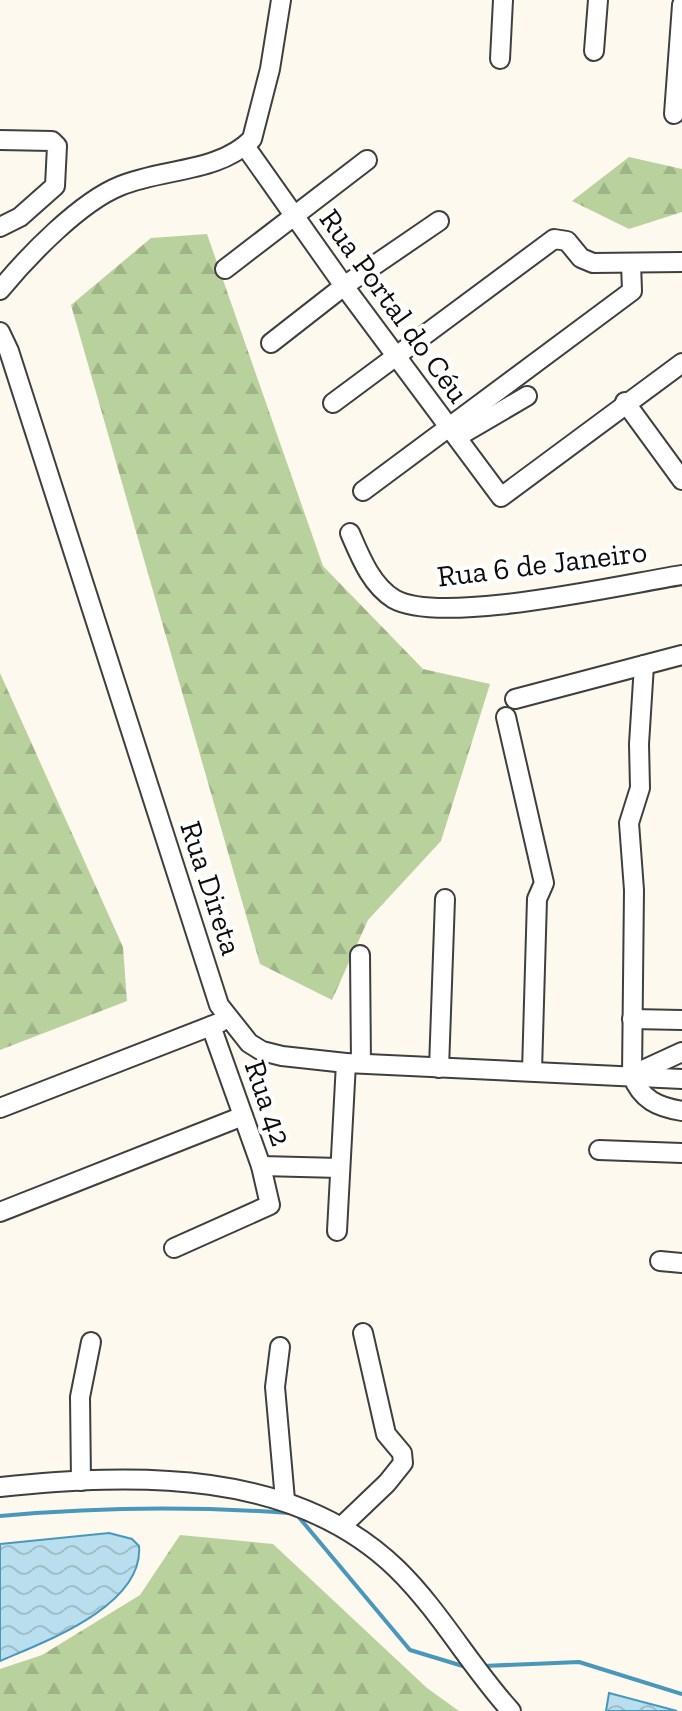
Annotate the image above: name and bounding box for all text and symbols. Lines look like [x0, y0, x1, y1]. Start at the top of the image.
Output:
street label: Rua Portal do Céu [312, 202, 476, 410]
street label: Rua 6 de Janeiro [435, 533, 649, 595]
street label: Rua Direta [172, 817, 250, 959]
street label: Rua 42 [237, 1055, 299, 1151]

